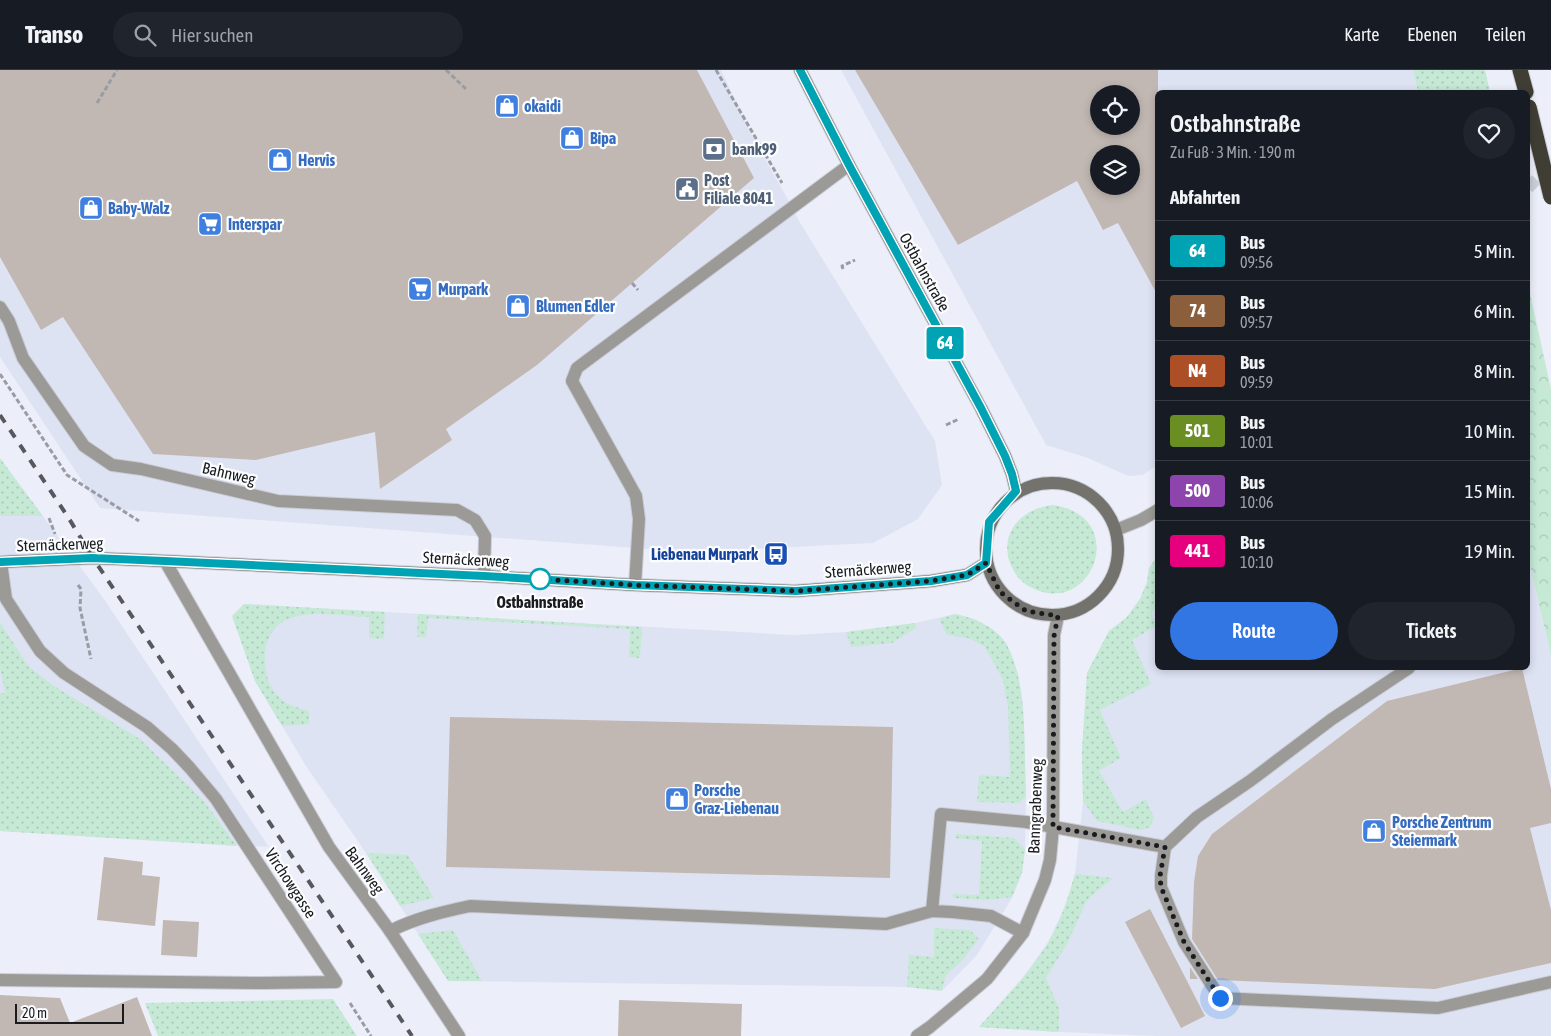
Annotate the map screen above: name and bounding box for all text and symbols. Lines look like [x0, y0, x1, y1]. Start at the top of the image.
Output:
search box [113, 12, 463, 57]
text: Transo [25, 21, 83, 48]
icon: search [131, 21, 159, 49]
text: Hier suchen [171, 24, 253, 46]
text: Karte [1344, 24, 1379, 45]
text: Ebenen [1407, 24, 1457, 45]
text: Teilen [1485, 24, 1526, 45]
map controls [1090, 85, 1140, 195]
button: locate [1090, 85, 1140, 135]
shop icon: okaidi [494, 93, 520, 119]
place label: okaidi [524, 97, 561, 115]
button: heart [1463, 107, 1515, 159]
text: Ostbahnstraße [1170, 110, 1301, 137]
shop icon: Bipa [559, 125, 585, 151]
place label: Bipa [590, 129, 616, 147]
bank icon: bank99 [701, 136, 727, 162]
place label: bank99 [732, 140, 777, 158]
text: Zu Fuß · 3 Min. · 190 m [1170, 143, 1295, 161]
button: layers [1090, 145, 1140, 195]
shop icon: Hervis [267, 147, 293, 173]
place label: Hervis [298, 151, 336, 169]
place label: Post Filiale 8041 [704, 171, 774, 207]
public building icon: Post Filiale 8041 [674, 176, 700, 202]
text: Abfahrten [1170, 186, 1240, 208]
shop icon: Baby-Walz [78, 195, 104, 221]
place label: Baby-Walz [108, 199, 170, 217]
supermarket icon: Interspar [197, 211, 223, 237]
place label: Interspar [228, 215, 282, 233]
street label: Ostbahnstraße [896, 230, 954, 314]
text: Bus [1240, 231, 1265, 253]
text: 64 [1189, 240, 1206, 261]
text: 5 Min. [1474, 240, 1515, 262]
text: 09:56 [1240, 253, 1273, 271]
supermarket icon: Murpark [407, 276, 433, 302]
place label: Murpark [438, 280, 489, 298]
text: Bus [1240, 291, 1265, 313]
shop icon: Blumen Edler [505, 293, 531, 319]
place label: Blumen Edler [536, 297, 615, 315]
text: 74 [1189, 300, 1206, 321]
text: 6 Min. [1474, 300, 1515, 322]
text: 09:57 [1240, 313, 1273, 331]
line badge: 64 [922, 327, 968, 359]
text: 64 [937, 332, 953, 353]
text: Bus [1240, 351, 1265, 373]
text: N4 [1188, 360, 1207, 381]
text: 8 Min. [1474, 360, 1515, 382]
text: 09:59 [1240, 373, 1273, 391]
text: Bus [1240, 411, 1265, 433]
text: 501 [1185, 420, 1210, 441]
text: 10 Min. [1465, 420, 1515, 442]
text: 10:01 [1240, 433, 1274, 451]
street label: Bahnweg [200, 458, 257, 489]
text: Bus [1240, 471, 1265, 493]
text: 500 [1185, 480, 1210, 501]
text: 15 Min. [1465, 480, 1515, 502]
text: 10:06 [1240, 493, 1274, 511]
text: Bus [1240, 531, 1265, 553]
street label: Sternäckerweg [16, 533, 104, 556]
text: 441 [1185, 540, 1210, 561]
text: 19 Min. [1465, 540, 1515, 562]
bus stop icon: Liebenau Murpark [763, 541, 789, 567]
place label: Liebenau Murpark [651, 545, 759, 563]
street label: Sternäckerweg [422, 548, 510, 571]
text: 10:10 [1240, 553, 1273, 571]
street label: Sternäckerweg [824, 557, 912, 582]
marker: Ostbahnstraße [529, 568, 551, 590]
place label: Ostbahnstraße [496, 593, 584, 611]
button: Route [1170, 602, 1338, 660]
button: Tickets [1348, 602, 1515, 660]
street label: Banngrabenweg [1024, 758, 1047, 854]
place label: Porsche Graz-Liebenau [694, 781, 779, 817]
shop icon: Porsche Graz-Liebenau [664, 786, 690, 812]
place label: Porsche Zentrum Steiermark [1392, 813, 1492, 849]
shop icon: Porsche Zentrum Steiermark [1361, 818, 1387, 844]
street label: Bahnweg [341, 843, 388, 898]
street label: Virchowgasse [261, 845, 320, 922]
your location [1208, 986, 1233, 1011]
scale bar [15, 1001, 124, 1024]
text: 20 m [22, 1005, 47, 1021]

